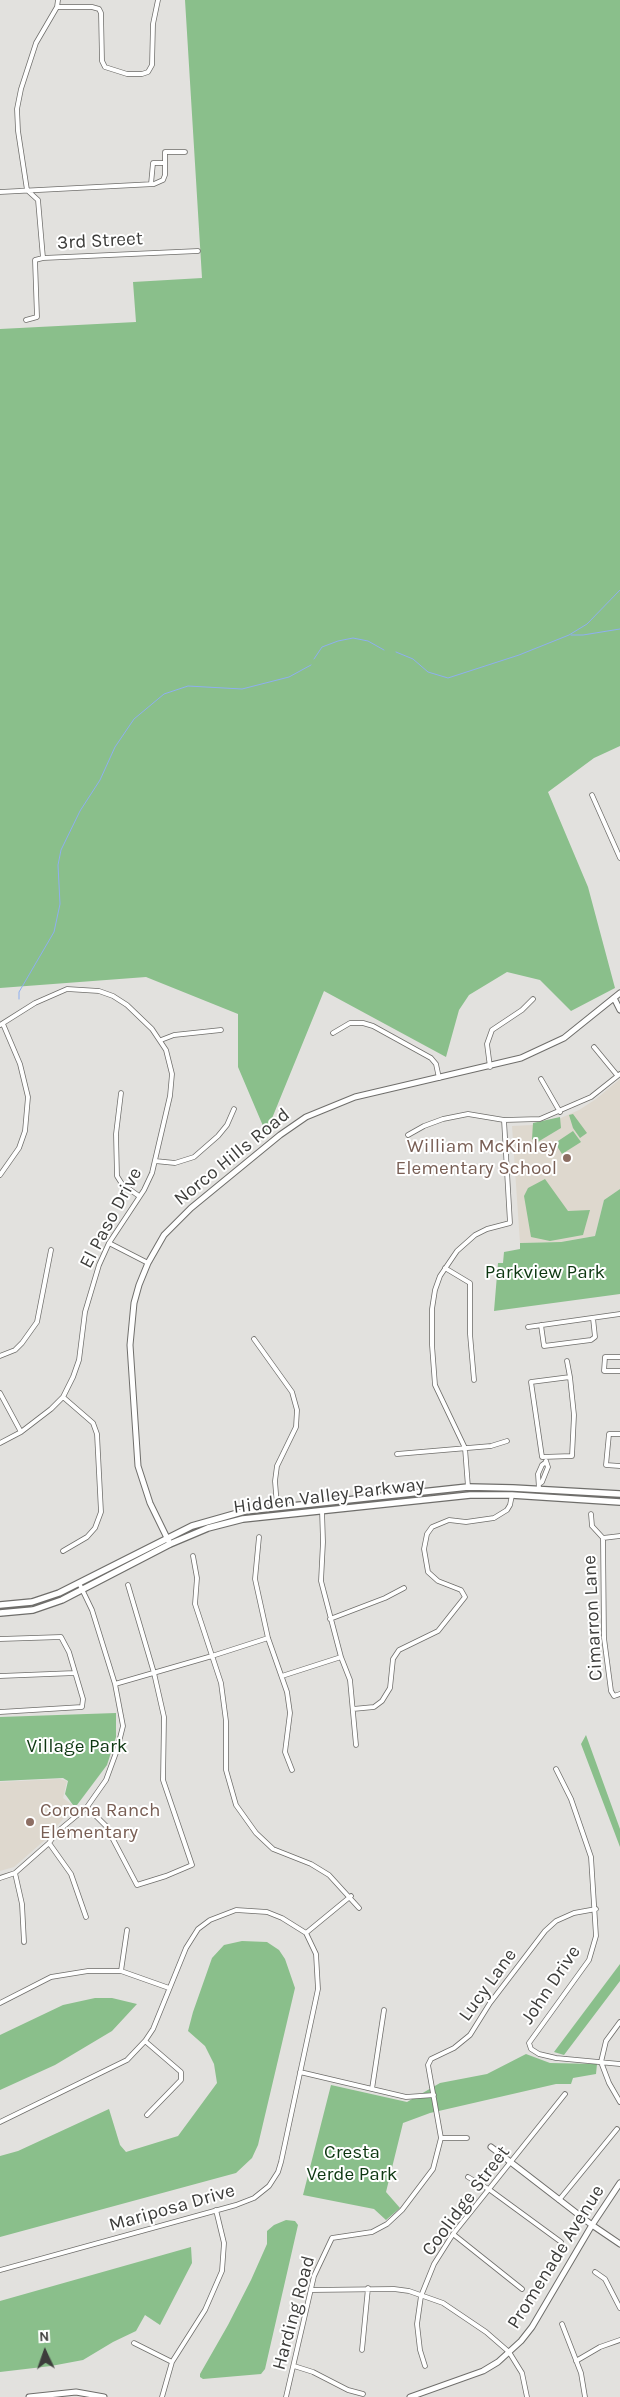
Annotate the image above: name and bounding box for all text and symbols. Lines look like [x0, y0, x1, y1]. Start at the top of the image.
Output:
street label: 3rd Street [56, 227, 144, 255]
street label: Norco Hills Road [170, 1103, 294, 1211]
place label: William McKinley Elementary School [396, 1136, 557, 1180]
marker: William McKinley Elementary School [561, 1152, 573, 1164]
street label: El Paso Drive [75, 1164, 147, 1272]
park label: Parkview Park [485, 1262, 605, 1284]
street label: Hidden Valley Parkway [232, 1473, 426, 1519]
street label: Cimarron Lane [578, 1554, 608, 1682]
park label: Village Park [27, 1736, 127, 1758]
place label: Corona Ranch Elementary [40, 1800, 161, 1844]
marker: Corona Ranch Elementary [24, 1816, 36, 1828]
street label: John Drive [516, 1941, 586, 2029]
street label: Lucy Lane [454, 1944, 522, 2026]
park label: Cresta Verde Park [307, 2142, 397, 2186]
street label: Coolidge Street [417, 2142, 515, 2260]
street label: Mariposa Drive [106, 2179, 238, 2237]
street label: Promenade Avenue [503, 2181, 609, 2333]
street label: Harding Road [268, 2253, 320, 2373]
north arrow [20, 2327, 70, 2377]
text: N [39, 2328, 50, 2345]

